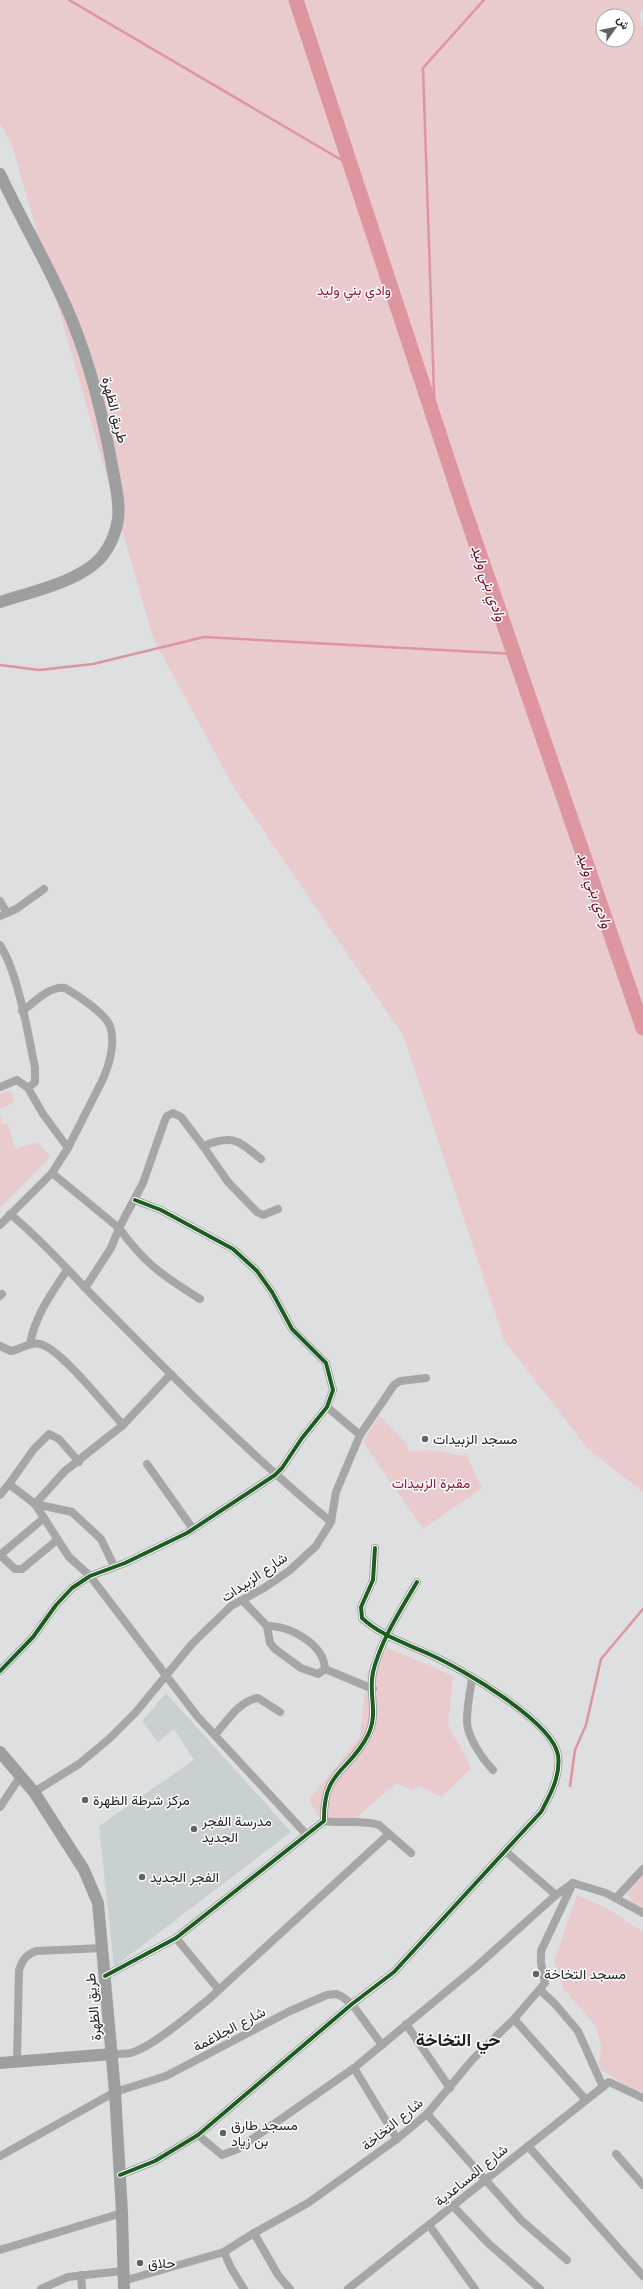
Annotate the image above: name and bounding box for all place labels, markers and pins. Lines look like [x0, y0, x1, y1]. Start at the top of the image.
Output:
place label: مسجد الزبيدات [433, 1430, 517, 1448]
marker: مسجد الزبيدات [420, 1434, 430, 1444]
place label: مركز شرطة الظهرة [93, 1791, 190, 1809]
marker: مركز شرطة الظهرة [80, 1795, 90, 1805]
place label: مدرسة الفجر الجديد [201, 1812, 272, 1846]
marker: مدرسة الفجر الجديد [189, 1824, 199, 1834]
place label: الفجر الجديد [150, 1868, 219, 1886]
marker: الفجر الجديد [137, 1872, 147, 1882]
place label: مسجد التخاخة [544, 1965, 626, 1983]
marker: مسجد التخاخة [531, 1969, 541, 1979]
place label: مسجد طارق بن زياد [231, 2116, 298, 2150]
marker: مسجد طارق بن زياد [218, 2128, 228, 2138]
place label: حلاق [148, 2254, 176, 2272]
marker: حلاق [135, 2258, 145, 2268]

